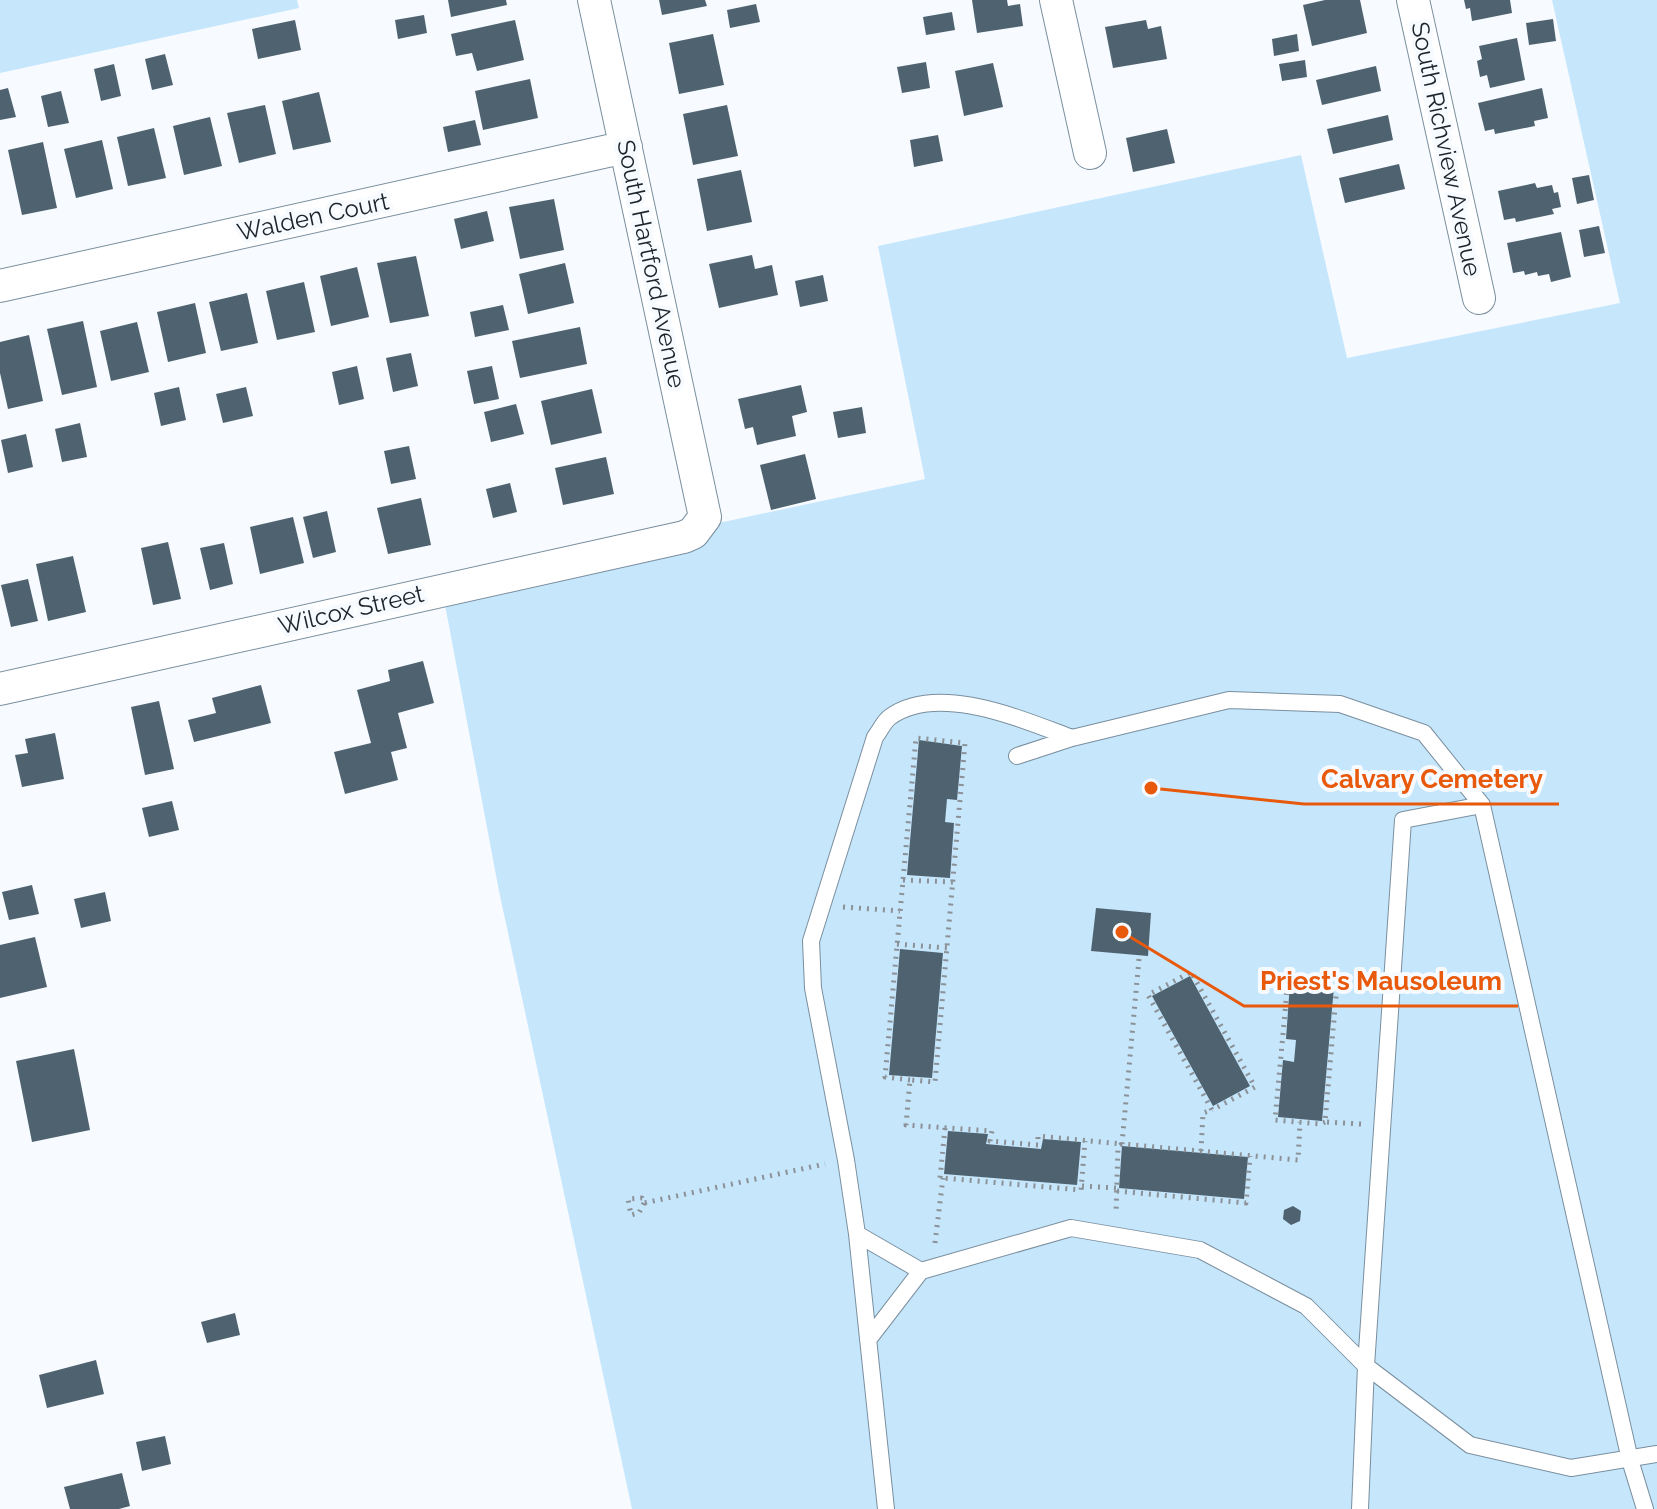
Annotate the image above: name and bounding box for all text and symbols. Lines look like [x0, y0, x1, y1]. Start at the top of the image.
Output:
street label: South Richview Avenue [1405, 19, 1488, 279]
street label: South Hartford Avenue [611, 137, 692, 391]
street label: Walden Court [235, 186, 391, 247]
street label: Wilcox Street [275, 579, 426, 640]
callout: Calvary Cemetery [1304, 754, 1559, 804]
text: Calvary Cemetery [1321, 764, 1543, 794]
callout: Priest's Mausoleum [1244, 956, 1518, 1006]
text: Priest's Mausoleum [1260, 966, 1502, 996]

